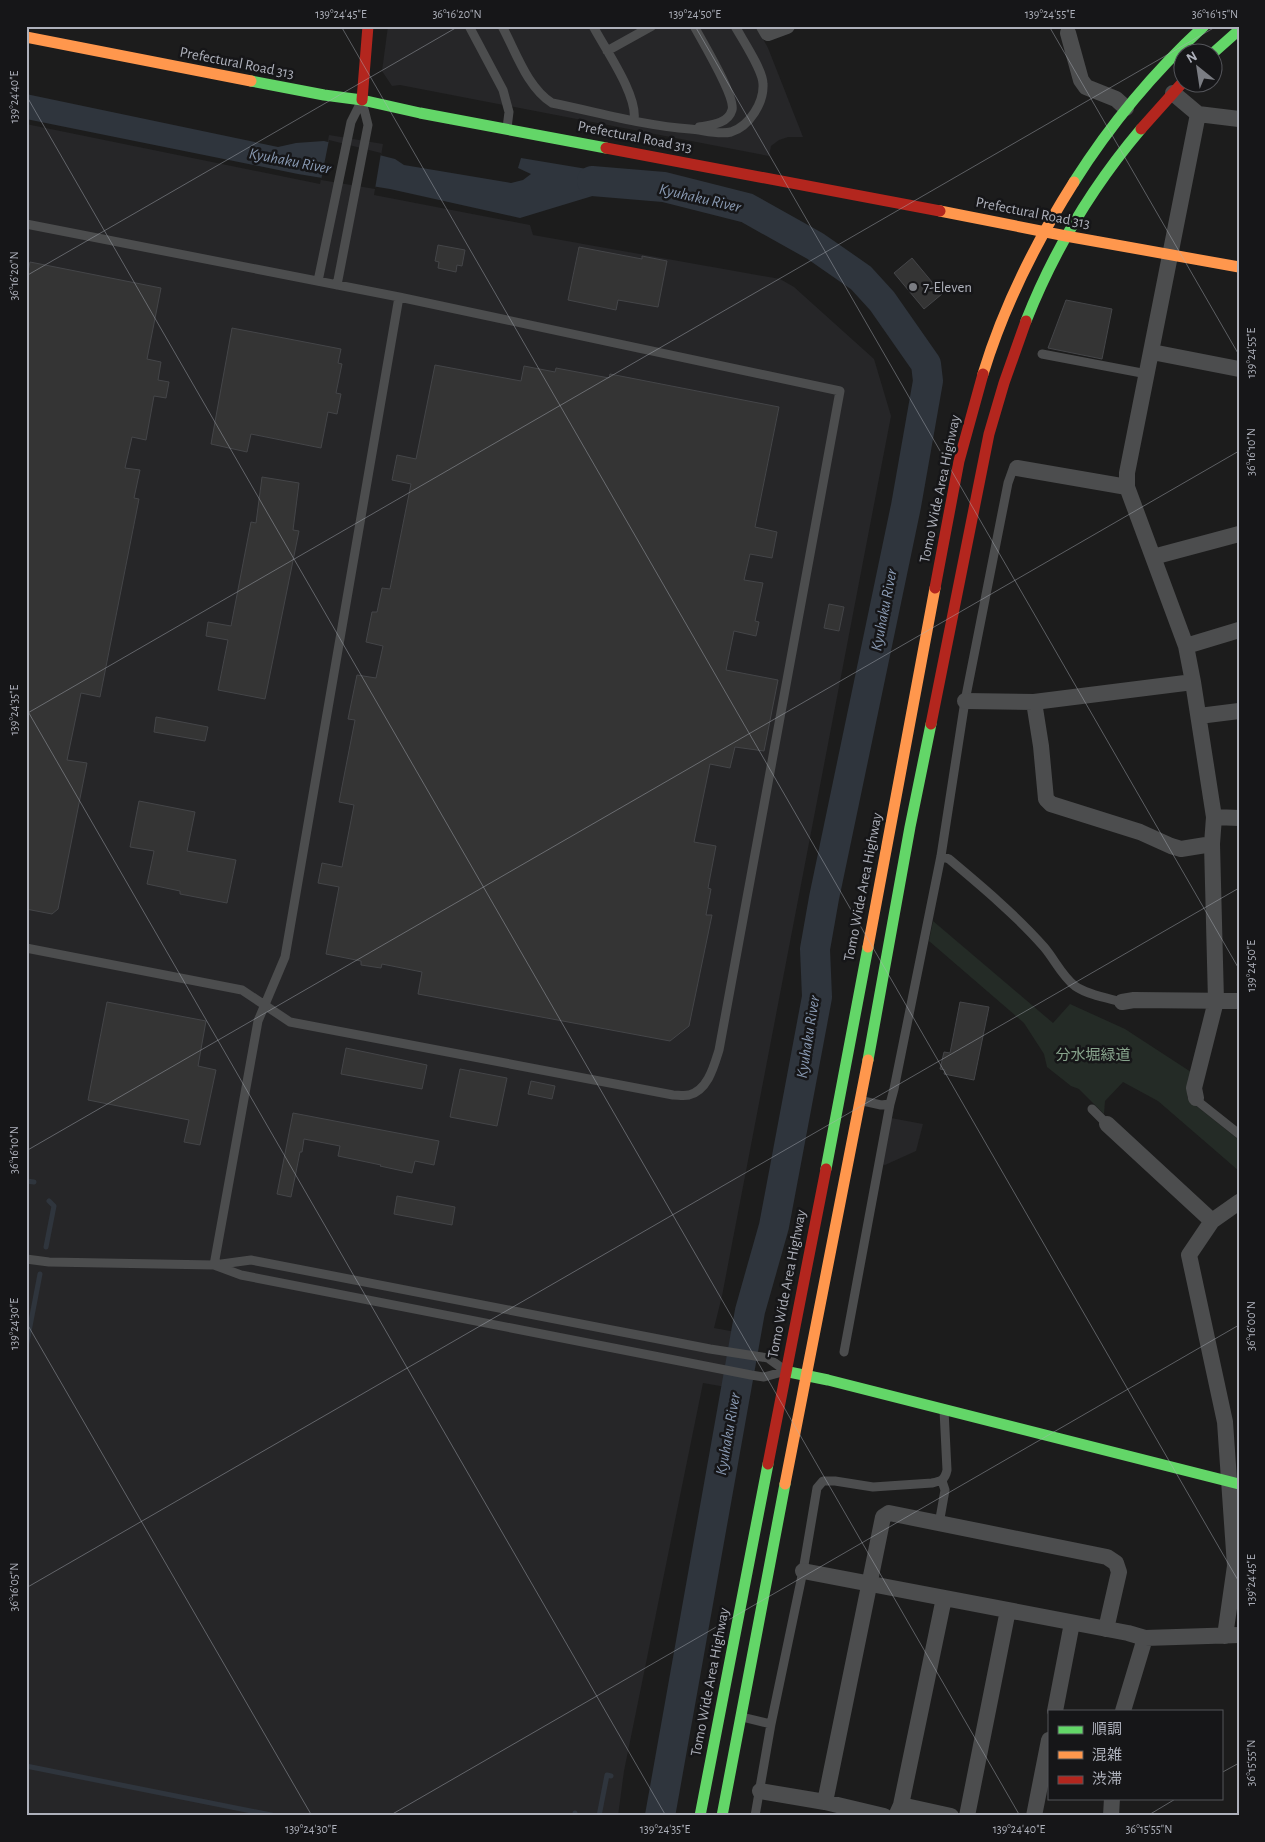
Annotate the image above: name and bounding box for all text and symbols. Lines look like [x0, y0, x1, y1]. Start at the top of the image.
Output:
text: 139°24'45"E [315, 8, 367, 20]
text: 36°16'20"N [432, 8, 482, 20]
text: 139°24'50"E [669, 8, 721, 20]
text: 139°24'55"E [1025, 8, 1076, 20]
text: 36°16'15"N [1192, 8, 1238, 20]
north arrow [1172, 42, 1222, 92]
street label: Prefectural Road 313 [179, 45, 295, 81]
text: N [1184, 49, 1200, 66]
text: 139°24'40"E [8, 70, 20, 123]
street label: Prefectural Road 313 [577, 119, 693, 155]
water label: Kyuhaku River [248, 145, 333, 177]
water label: Kyuhaku River [658, 181, 743, 215]
street label: Prefectural Road 313 [975, 195, 1091, 231]
text: 36°16'20"N [8, 251, 20, 301]
place label: 7-Eleven [923, 280, 972, 295]
marker: 7-Eleven [907, 281, 919, 293]
text: 139°24'55"E [1245, 327, 1257, 378]
street label: Tomo Wide Area Highway [917, 413, 963, 564]
text: 36°16'10"N [1245, 428, 1257, 476]
water label: Kyuhaku River [868, 567, 900, 652]
text: 139°24'35"E [8, 685, 20, 735]
street label: Tomo Wide Area Highway [841, 811, 885, 963]
text: 139°24'50"E [1245, 940, 1257, 992]
water label: Kyuhaku River [794, 994, 823, 1079]
park label: 分水堀緑道 [1055, 1047, 1131, 1063]
text: 36°16'10"N [8, 1126, 20, 1174]
street label: Tomo Wide Area Highway [765, 1208, 809, 1360]
text: 139°24'30"E [8, 1298, 20, 1350]
text: 36°16'00"N [1245, 1301, 1257, 1351]
water label: Kyuhaku River [713, 1391, 743, 1476]
text: 139°24'45"E [1245, 1554, 1257, 1606]
text: 36°16'05"N [8, 1563, 20, 1611]
street label: Tomo Wide Area Highway [688, 1606, 732, 1758]
legend [1048, 1710, 1222, 1800]
text: 順調 [1092, 1722, 1122, 1737]
text: 36°15'55"N [1245, 1740, 1257, 1786]
text: 混雑 [1092, 1747, 1122, 1763]
text: 渋滞 [1092, 1771, 1122, 1787]
text: 139°24'30"E [285, 1823, 337, 1835]
text: 139°24'35"E [640, 1823, 690, 1835]
text: 139°24'40"E [993, 1823, 1046, 1835]
text: 36°15'55"N [1126, 1823, 1172, 1835]

